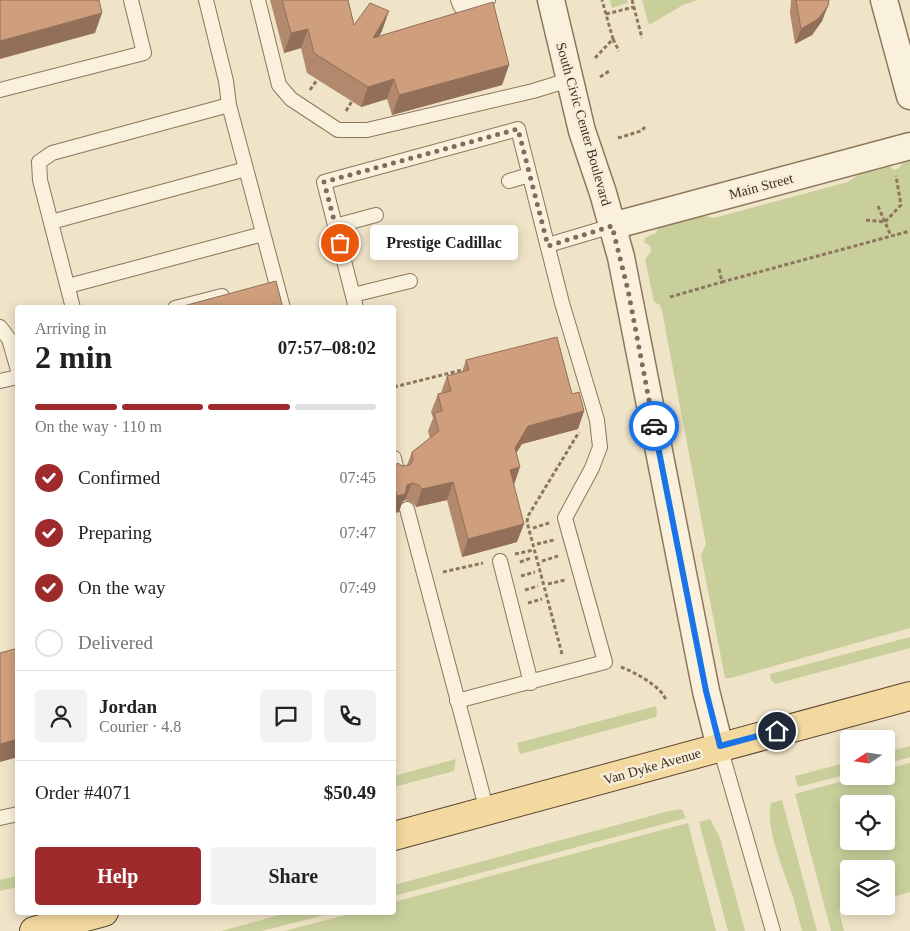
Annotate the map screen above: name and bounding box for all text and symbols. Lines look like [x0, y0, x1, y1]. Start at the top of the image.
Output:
street label: South Civic Center Boulevard [553, 41, 614, 208]
street label: Main Street [727, 171, 795, 202]
pin [319, 222, 361, 264]
callout: Prestige Cadillac [370, 226, 518, 260]
icon: bag [326, 229, 354, 257]
text: Prestige Cadillac [386, 234, 502, 251]
text: Arriving in [35, 320, 107, 337]
text: 07:57–08:02 [278, 337, 376, 358]
text: 2 min [35, 339, 112, 375]
courier [629, 401, 679, 451]
icon: car [640, 412, 668, 440]
text: On the way · 110 m [35, 418, 162, 435]
icon: check [35, 464, 63, 492]
text: Confirmed [78, 467, 160, 488]
text: 07:45 [340, 469, 376, 486]
icon: check [35, 519, 63, 547]
text: Preparing [78, 522, 152, 543]
text: 07:47 [340, 524, 376, 541]
icon: check [35, 574, 63, 602]
text: On the way [78, 577, 166, 598]
text: 07:49 [340, 579, 376, 596]
text: Delivered [78, 632, 153, 653]
button: person [35, 690, 87, 742]
button: chat [260, 690, 312, 742]
button: phone [324, 690, 376, 742]
text: Jordan [99, 696, 157, 717]
pin [756, 710, 798, 752]
icon: home [763, 717, 791, 745]
text: Courier · 4.8 [99, 718, 181, 735]
north arrow [840, 730, 895, 785]
map controls [840, 730, 895, 915]
street label: Van Dyke Avenue [602, 745, 703, 788]
text: Order #4071 [35, 782, 132, 803]
text: $50.49 [324, 782, 376, 803]
button: locate [840, 795, 895, 850]
button: Help [35, 847, 201, 905]
button: Share [211, 847, 376, 905]
button: layers [840, 860, 895, 915]

